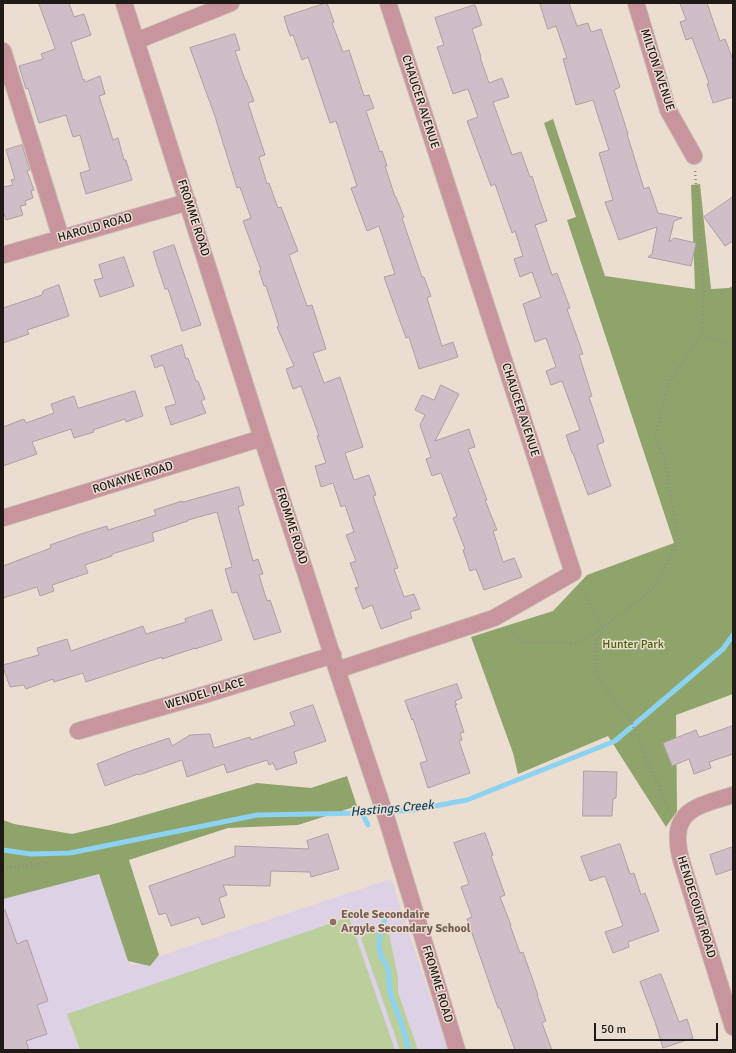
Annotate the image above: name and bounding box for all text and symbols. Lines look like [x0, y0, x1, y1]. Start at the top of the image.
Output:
street label: MILTON AVENUE [637, 27, 677, 113]
street label: CHAUCER AVENUE [398, 53, 442, 151]
street label: FROMME ROAD [174, 178, 212, 258]
street label: HAROLD ROAD [56, 210, 134, 246]
street label: CHAUCER AVENUE [498, 361, 542, 459]
street label: RONAYNE ROAD [91, 459, 175, 497]
street label: FROMME ROAD [272, 486, 310, 566]
park label: Hunter Park [602, 638, 664, 652]
street label: WENDEL PLACE [163, 675, 247, 713]
water label: Hastings Creek [350, 798, 434, 820]
street label: HENDECOURT ROAD [674, 854, 718, 960]
place label: Ecole Secondaire Argyle Secondary School [341, 908, 471, 936]
marker: Ecole Secondaire Argyle Secondary School [328, 917, 338, 927]
street label: FROMME ROAD [418, 944, 456, 1024]
scale bar [596, 1015, 720, 1041]
text: 50 m [601, 1022, 626, 1037]

